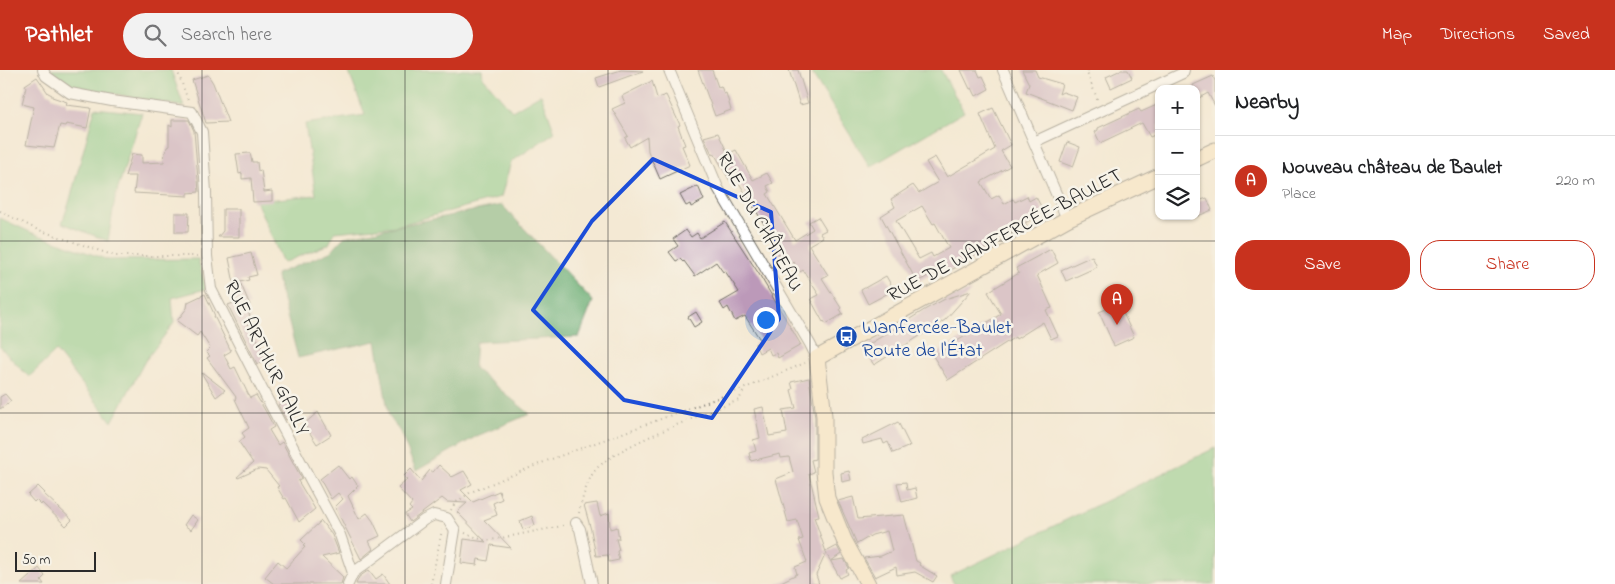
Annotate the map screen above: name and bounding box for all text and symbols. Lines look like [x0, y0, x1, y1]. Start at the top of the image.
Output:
search box [123, 13, 473, 58]
text: Pathlet [25, 18, 93, 53]
icon: search [141, 21, 169, 49]
text: Search here [181, 22, 272, 49]
text: Map [1382, 22, 1412, 48]
text: Directions [1440, 22, 1515, 48]
text: Saved [1543, 22, 1590, 48]
map controls [1155, 85, 1200, 220]
button: + [1155, 85, 1200, 130]
text: Nearby [1235, 88, 1299, 118]
button: − [1155, 130, 1200, 175]
street label: RUE DU CHÂTEAU [708, 147, 809, 297]
text: Nouveau château de Baulet [1282, 155, 1502, 182]
street label: RUE DE WANFERCÉE-BAULET [883, 162, 1125, 306]
text: A [1246, 169, 1256, 193]
text: 220 m [1556, 169, 1595, 193]
button: layers [1155, 175, 1200, 220]
text: Place [1282, 182, 1316, 206]
button: Save [1235, 240, 1410, 290]
button: Share [1420, 240, 1595, 290]
street label: RUE ARTHUR GAILLY [216, 276, 316, 441]
pin: A [1101, 284, 1133, 325]
your location [753, 307, 779, 333]
place label: Wanfercée-Baulet Route de l'État [862, 314, 1012, 366]
bus stop icon: Wanfercée-Baulet Route de l'État [834, 325, 858, 349]
scale bar [15, 549, 96, 572]
text: 50 m [22, 550, 50, 571]

